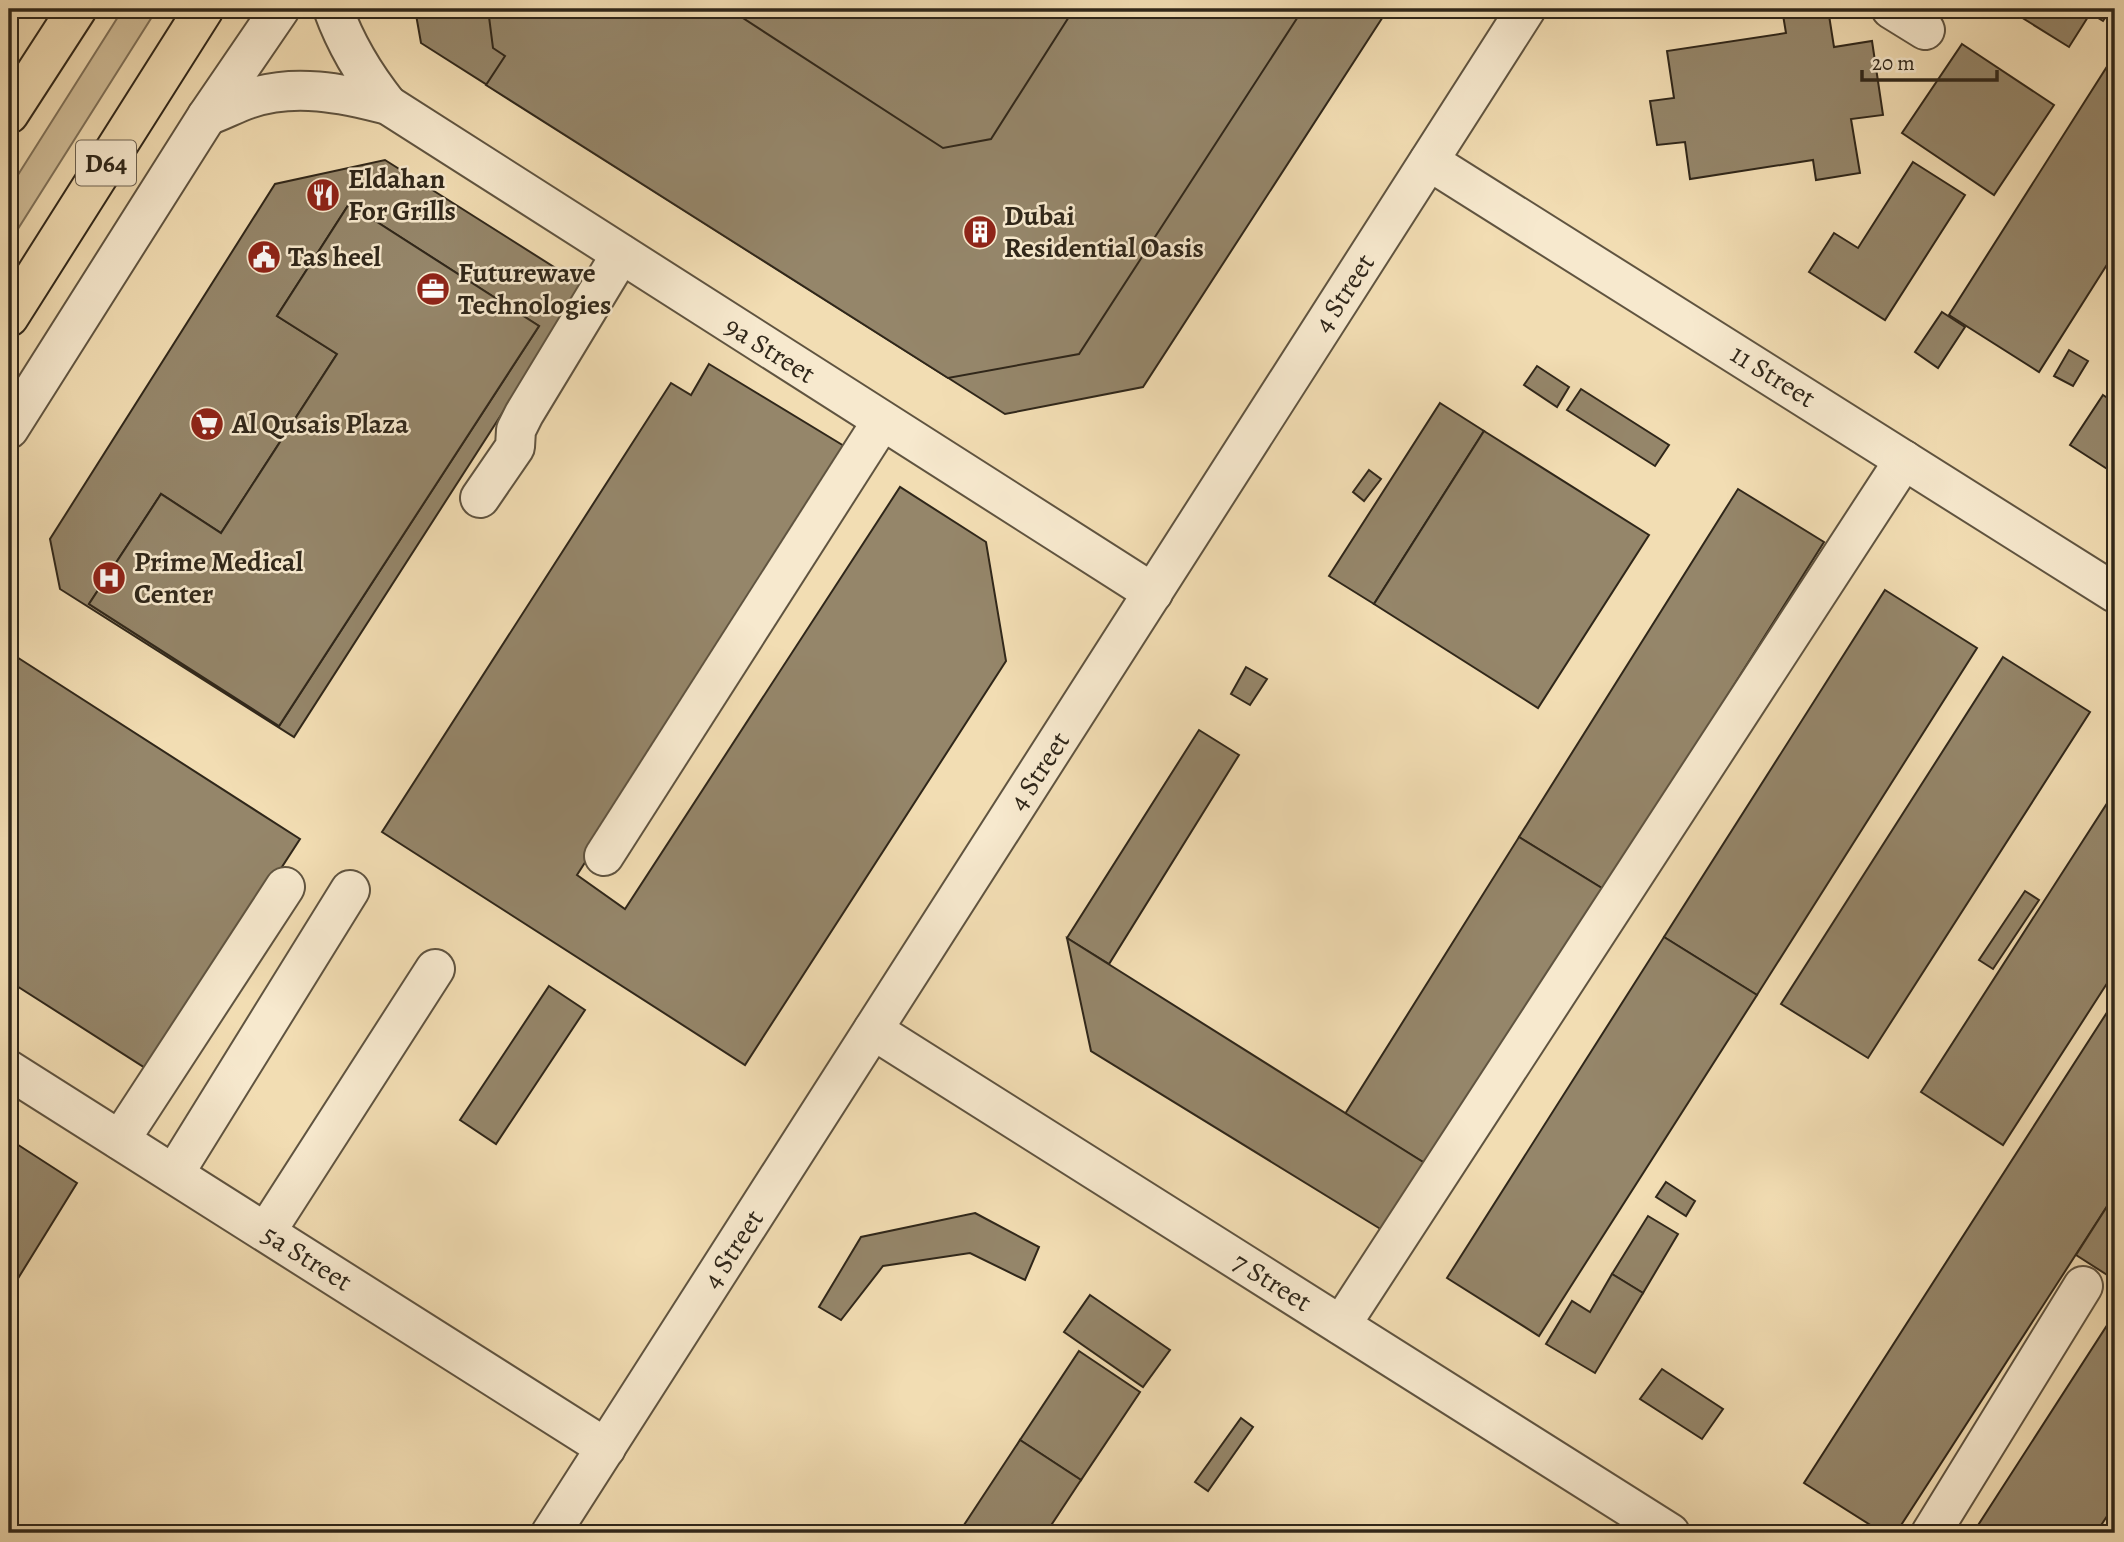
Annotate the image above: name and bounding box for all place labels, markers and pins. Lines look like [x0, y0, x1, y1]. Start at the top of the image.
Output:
place label: Eldahan For Grills [348, 160, 456, 230]
restaurant icon: Eldahan For Grills [304, 176, 342, 214]
place label: Dubai Residential Oasis [1004, 197, 1204, 267]
building icon: Dubai Residential Oasis [961, 213, 999, 251]
public building icon: Tas heel [245, 238, 283, 276]
place label: Tas heel [288, 238, 382, 276]
place label: Futurewave Technologies [458, 254, 611, 324]
office icon: Futurewave Technologies [414, 270, 452, 308]
supermarket icon: Al Qusais Plaza [188, 405, 226, 443]
place label: Al Qusais Plaza [231, 405, 409, 443]
place label: Prime Medical Center [134, 543, 304, 613]
hospital icon: Prime Medical Center [90, 559, 128, 597]

